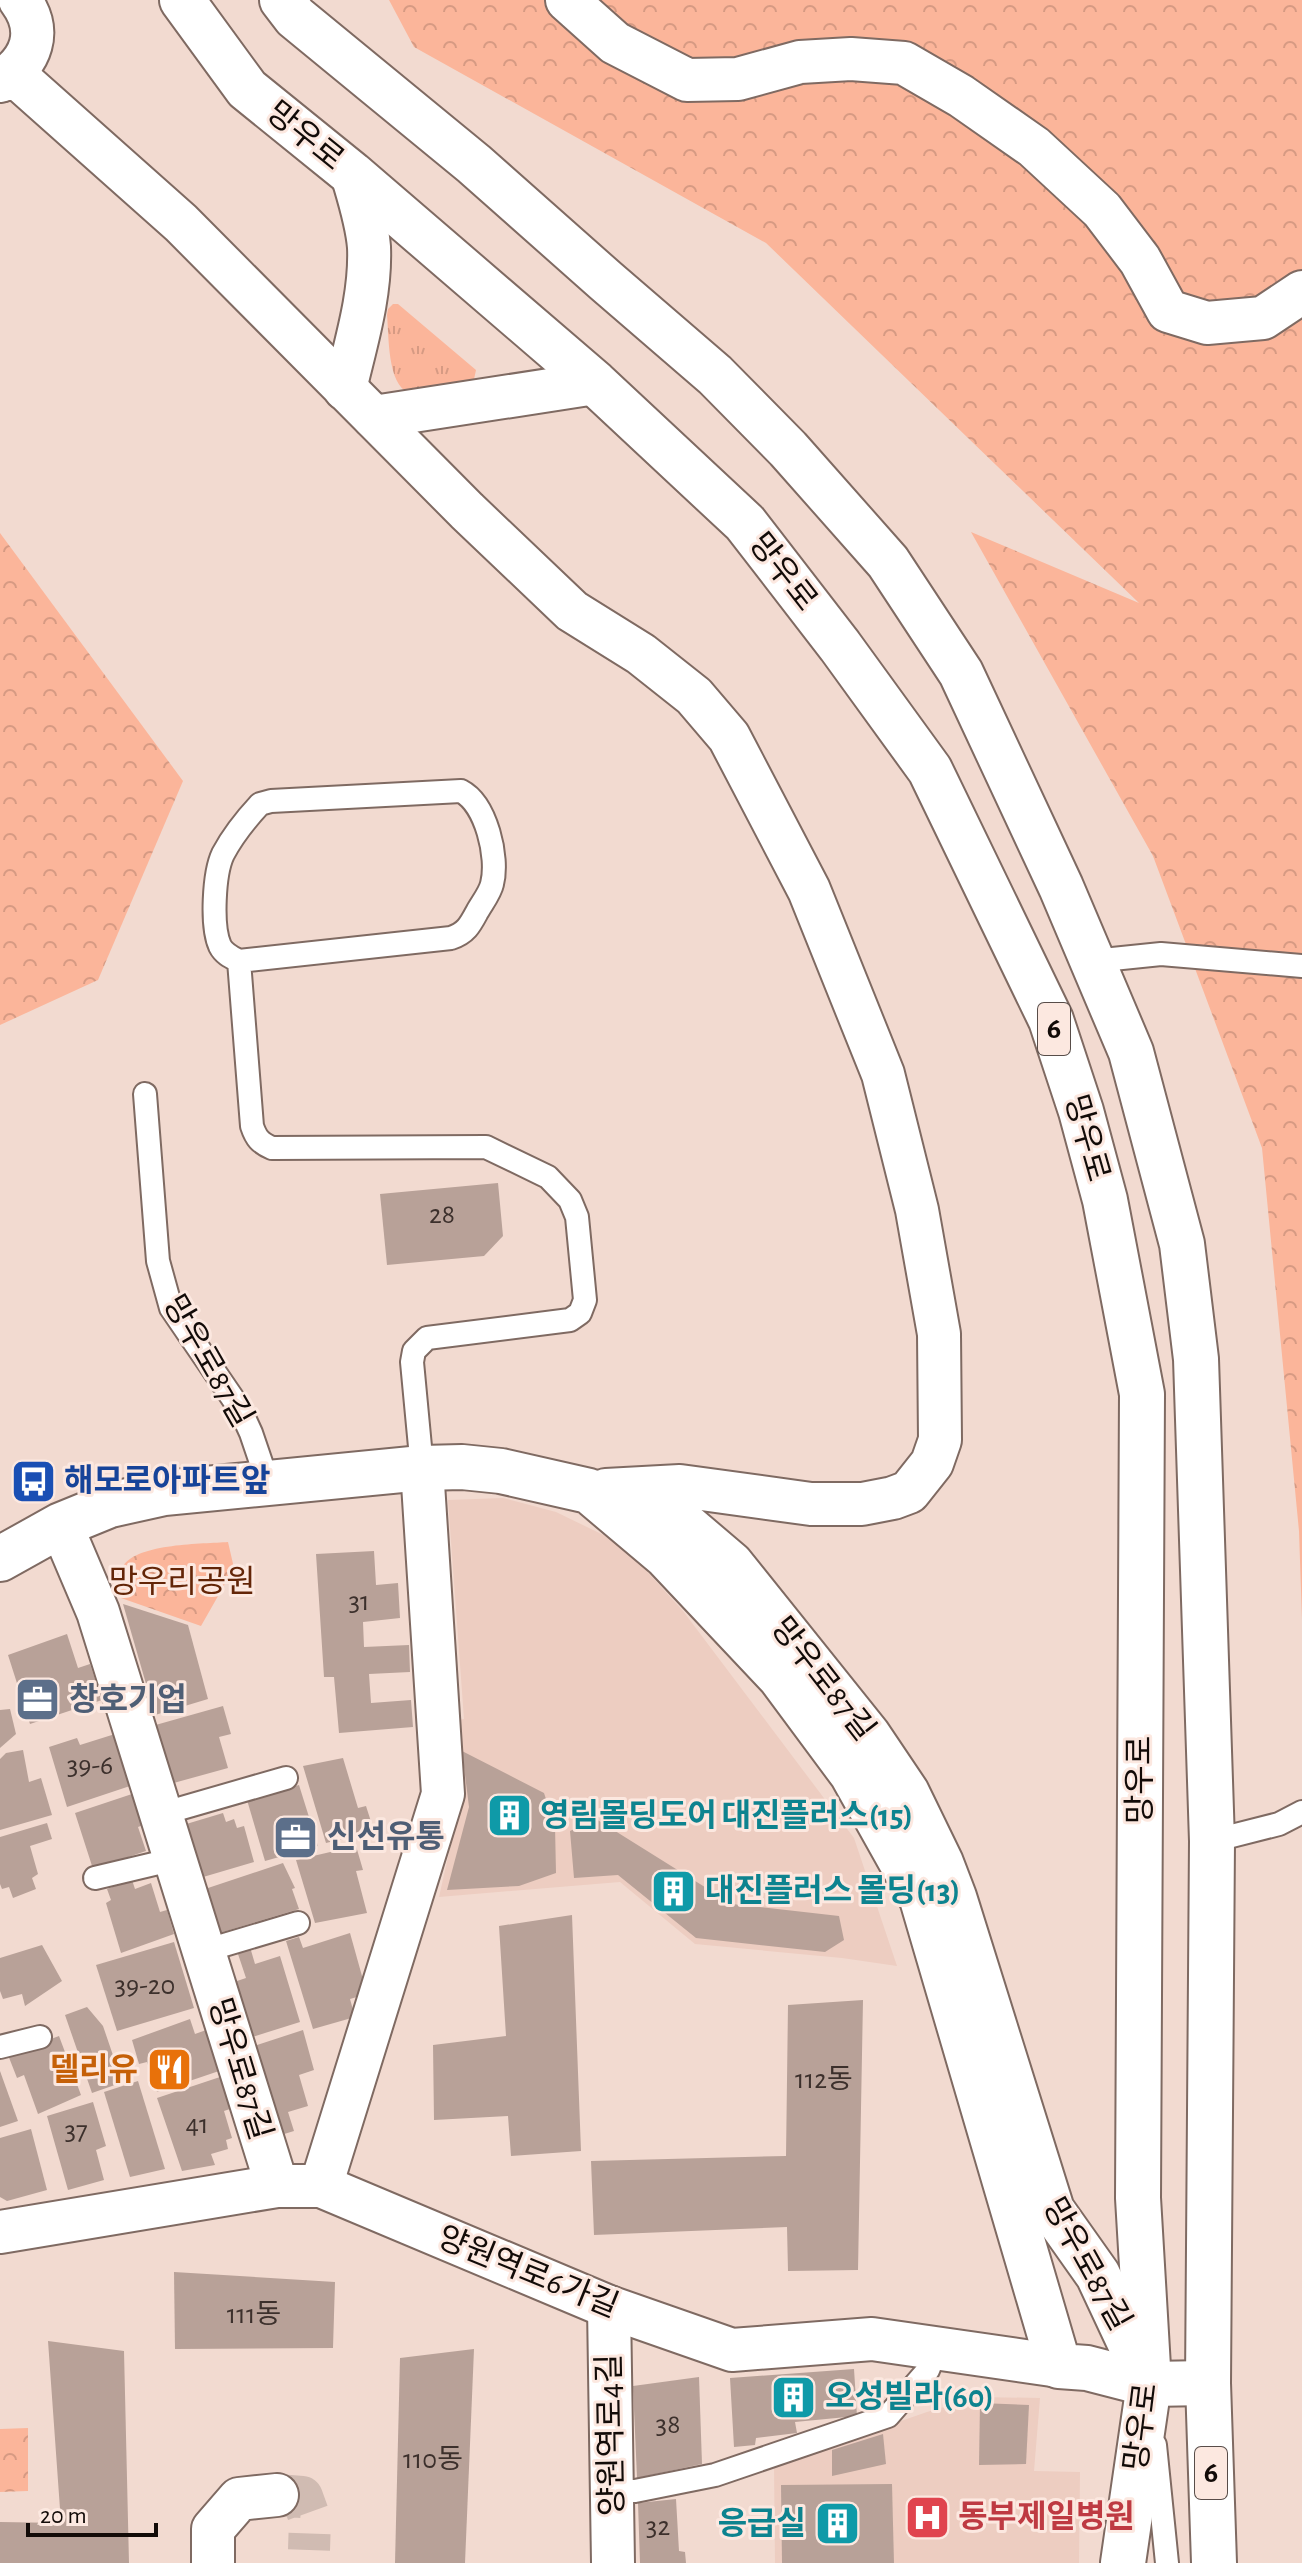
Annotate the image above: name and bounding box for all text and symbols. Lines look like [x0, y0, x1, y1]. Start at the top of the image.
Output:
street label: 망우로 [261, 95, 350, 176]
street label: 망우로 [743, 527, 824, 617]
road number: 6 [1038, 1003, 1070, 1055]
street label: 망우로 [1059, 1091, 1116, 1185]
house number: 28 [429, 1201, 455, 1229]
street label: 망우로87길 [158, 1289, 259, 1432]
bus stop icon: 해모로아파트앞 [9, 1457, 57, 1505]
place label: 해모로아파트앞 [64, 1464, 270, 1497]
park label: 망우리공원 [108, 1565, 256, 1598]
house number: 31 [348, 1588, 370, 1616]
street label: 망우로87길 [765, 1611, 881, 1746]
office icon: 창호기업 [14, 1676, 62, 1724]
place label: 창호기업 [69, 1682, 187, 1716]
street label: 망우로 [1123, 1736, 1156, 1824]
house number: 39-6 [67, 1752, 113, 1780]
building icon: 영림몰딩도어 대진플러스(15) [485, 1792, 533, 1840]
place label: 영림몰딩도어 대진플러스(15) [540, 1799, 913, 1832]
office icon: 신선유통 [272, 1813, 320, 1861]
place label: 신선유통 [327, 1820, 445, 1853]
building icon: 대진플러스 몰딩(13) [650, 1867, 698, 1915]
place label: 대진플러스 몰딩(13) [705, 1874, 960, 1907]
house number: 39-20 [115, 1972, 175, 2000]
street label: 망우로87길 [203, 1994, 278, 2144]
restaurant icon: 델리유 [145, 2046, 193, 2094]
place label: 델리유 [50, 2053, 138, 2086]
house number: 112동 [795, 2066, 853, 2094]
house number: 41 [185, 2111, 209, 2139]
house number: 37 [64, 2117, 88, 2145]
street label: 망우로87길 [1038, 2192, 1137, 2336]
street label: 양원역로6가길 [433, 2220, 623, 2323]
house number: 111동 [227, 2301, 281, 2329]
street label: 양원역로4길 [593, 2353, 628, 2517]
building icon: 오성빌라(60) [770, 2373, 818, 2421]
place label: 오성빌라(60) [825, 2380, 994, 2413]
street label: 망우로 [1119, 2381, 1162, 2473]
house number: 38 [656, 2411, 680, 2439]
house number: 110동 [403, 2446, 463, 2474]
road number: 6 [1195, 2447, 1227, 2499]
scale bar [28, 2487, 156, 2537]
hospital icon: 동부제일병원 [903, 2493, 951, 2541]
building icon: 응급실 [813, 2500, 861, 2548]
place label: 동부제일병원 [958, 2500, 1135, 2533]
text: 20 m [40, 2504, 87, 2528]
place label: 응급실 [718, 2507, 806, 2540]
house number: 32 [646, 2513, 670, 2541]

